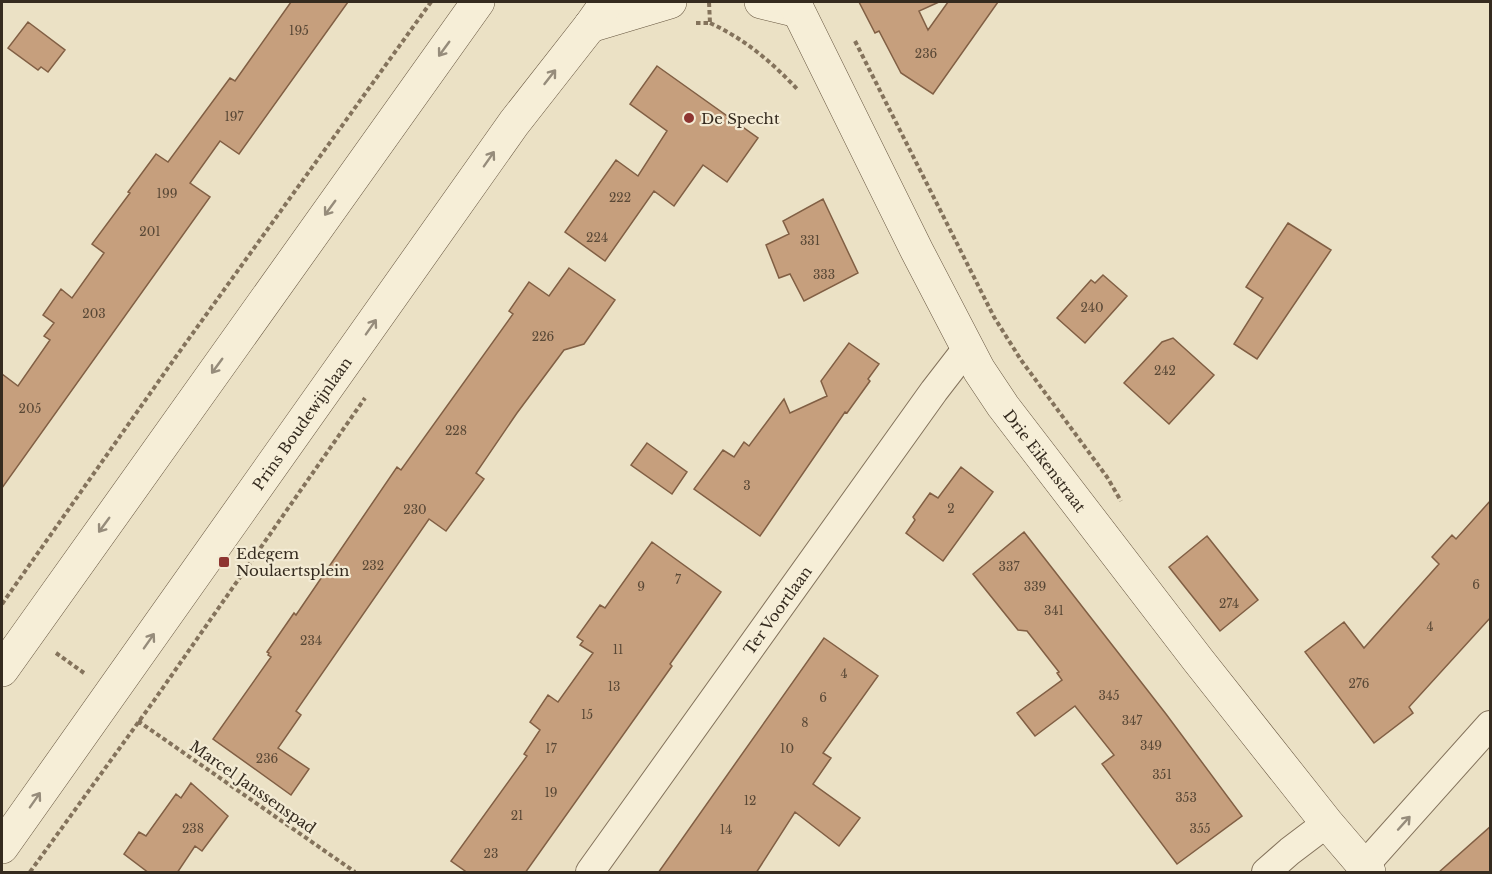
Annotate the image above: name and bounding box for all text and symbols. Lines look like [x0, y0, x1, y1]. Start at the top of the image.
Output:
house number: 195 [289, 23, 309, 38]
one-way arrow [438, 41, 450, 57]
house number: 236 [915, 46, 938, 61]
one-way arrow [544, 69, 557, 85]
house number: 197 [224, 109, 245, 124]
place label: De Specht [701, 109, 780, 128]
marker: De Specht [682, 111, 696, 125]
one-way arrow [483, 152, 495, 168]
house number: 199 [157, 186, 177, 201]
house number: 222 [609, 190, 631, 205]
one-way arrow [324, 199, 336, 215]
house number: 201 [139, 224, 161, 239]
house number: 224 [586, 230, 608, 245]
house number: 331 [800, 233, 820, 248]
house number: 333 [813, 267, 835, 282]
house number: 240 [1081, 300, 1103, 315]
house number: 203 [82, 306, 106, 321]
one-way arrow [365, 320, 377, 336]
house number: 226 [532, 329, 555, 344]
street label: Prins Boudewijnlaan [248, 353, 355, 494]
one-way arrow [211, 358, 223, 374]
house number: 242 [1154, 363, 1176, 378]
house number: 205 [19, 401, 42, 416]
street label: Drie Eikenstraat [1000, 406, 1090, 516]
house number: 228 [445, 423, 467, 438]
house number: 3 [743, 478, 751, 493]
house number: 2 [947, 501, 955, 516]
house number: 230 [403, 502, 427, 517]
one-way arrow [98, 517, 110, 533]
place label: Edegem Noulaertsplein [236, 544, 349, 580]
marker: Edegem Noulaertsplein [217, 555, 231, 569]
house number: 232 [362, 558, 384, 573]
house number: 337 [999, 559, 1020, 574]
street label: Ter Voortlaan [739, 562, 815, 658]
house number: 7 [675, 572, 682, 587]
house number: 6 [1472, 577, 1480, 592]
house number: 9 [637, 579, 645, 594]
house number: 339 [1024, 579, 1046, 594]
house number: 274 [1219, 596, 1239, 611]
house number: 341 [1044, 603, 1064, 618]
house number: 4 [1426, 619, 1434, 634]
one-way arrow [142, 633, 155, 649]
house number: 234 [300, 633, 322, 648]
house number: 11 [613, 642, 623, 657]
house number: 4 [840, 666, 848, 681]
house number: 276 [1348, 676, 1370, 691]
house number: 13 [608, 679, 620, 694]
house number: 345 [1098, 688, 1120, 703]
house number: 6 [819, 690, 827, 705]
house number: 15 [581, 707, 593, 722]
house number: 347 [1122, 713, 1143, 728]
house number: 8 [801, 715, 809, 730]
street label: Marcel Janssenspad [186, 736, 320, 838]
house number: 349 [1140, 738, 1162, 753]
house number: 17 [545, 741, 558, 756]
house number: 10 [780, 741, 794, 756]
house number: 236 [256, 751, 279, 766]
house number: 351 [1152, 767, 1172, 782]
house number: 19 [544, 785, 558, 800]
house number: 353 [1175, 790, 1197, 805]
one-way arrow [29, 792, 42, 808]
house number: 12 [744, 793, 756, 808]
house number: 21 [511, 808, 523, 823]
one-way arrow [1397, 815, 1410, 831]
house number: 238 [182, 821, 204, 836]
house number: 355 [1189, 821, 1211, 836]
house number: 14 [720, 822, 732, 837]
house number: 23 [484, 846, 498, 861]

